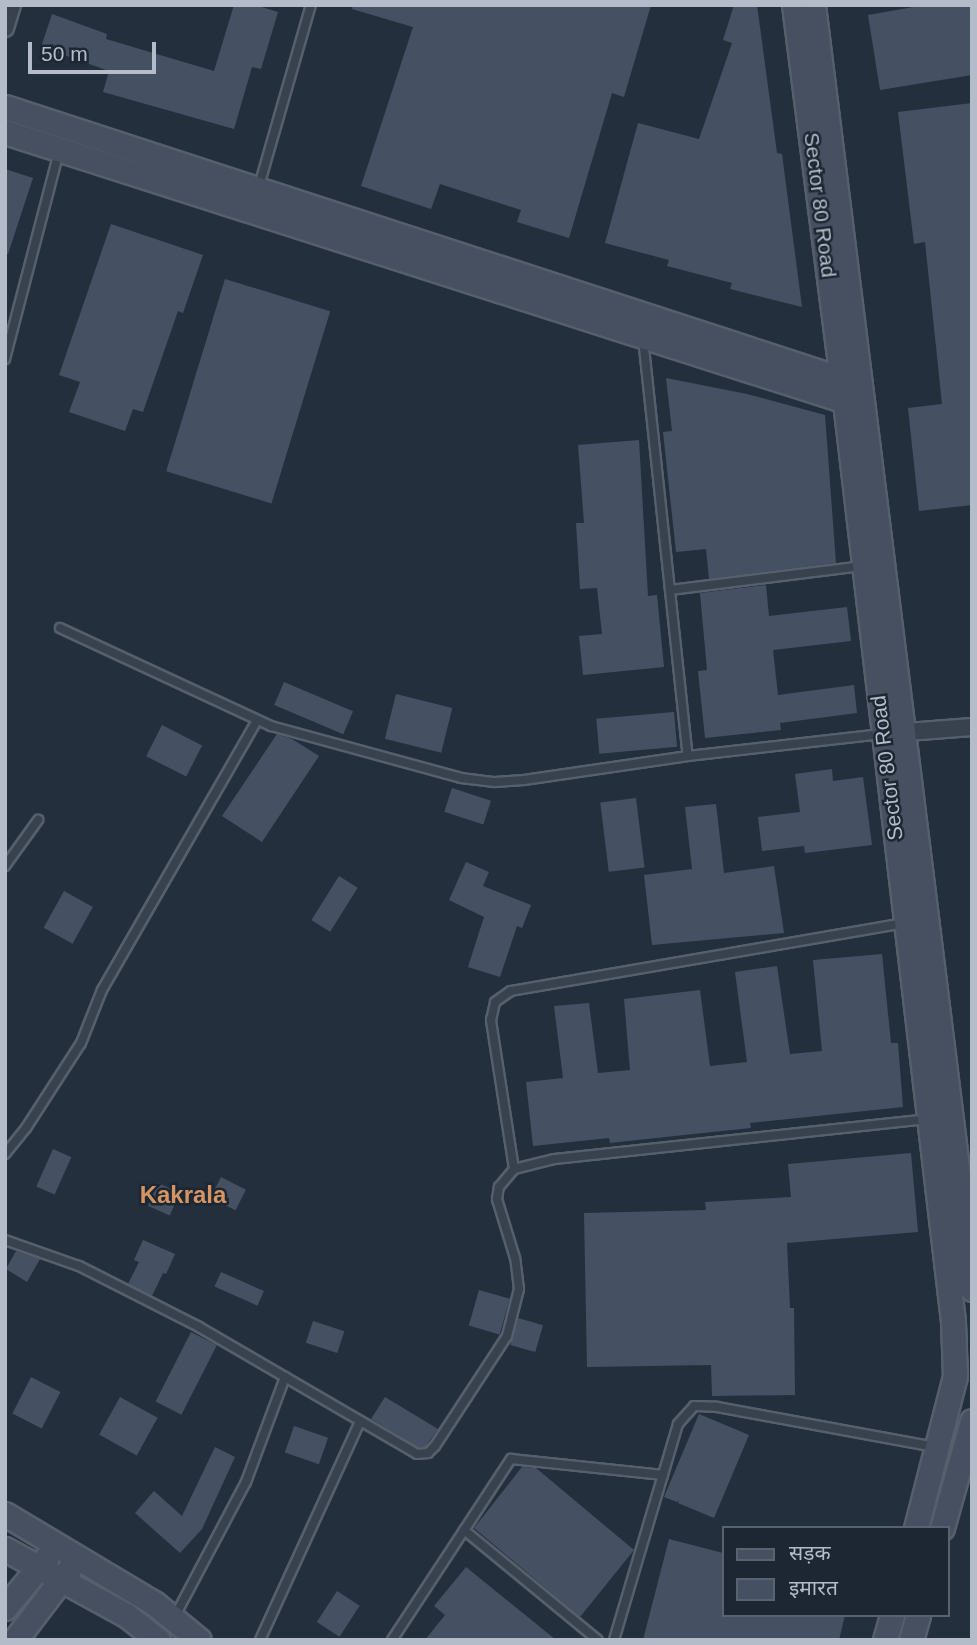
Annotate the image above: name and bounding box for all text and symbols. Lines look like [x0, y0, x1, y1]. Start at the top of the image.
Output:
scale bar [32, 28, 159, 72]
text: 50 m [41, 42, 88, 65]
street label: Sector 80 Road [799, 131, 841, 279]
street label: Sector 80 Road [866, 694, 908, 842]
district label: Kakrala [140, 1181, 226, 1209]
legend [722, 1526, 949, 1617]
text: सड़क [789, 1541, 831, 1564]
text: इमारत [789, 1576, 838, 1599]

